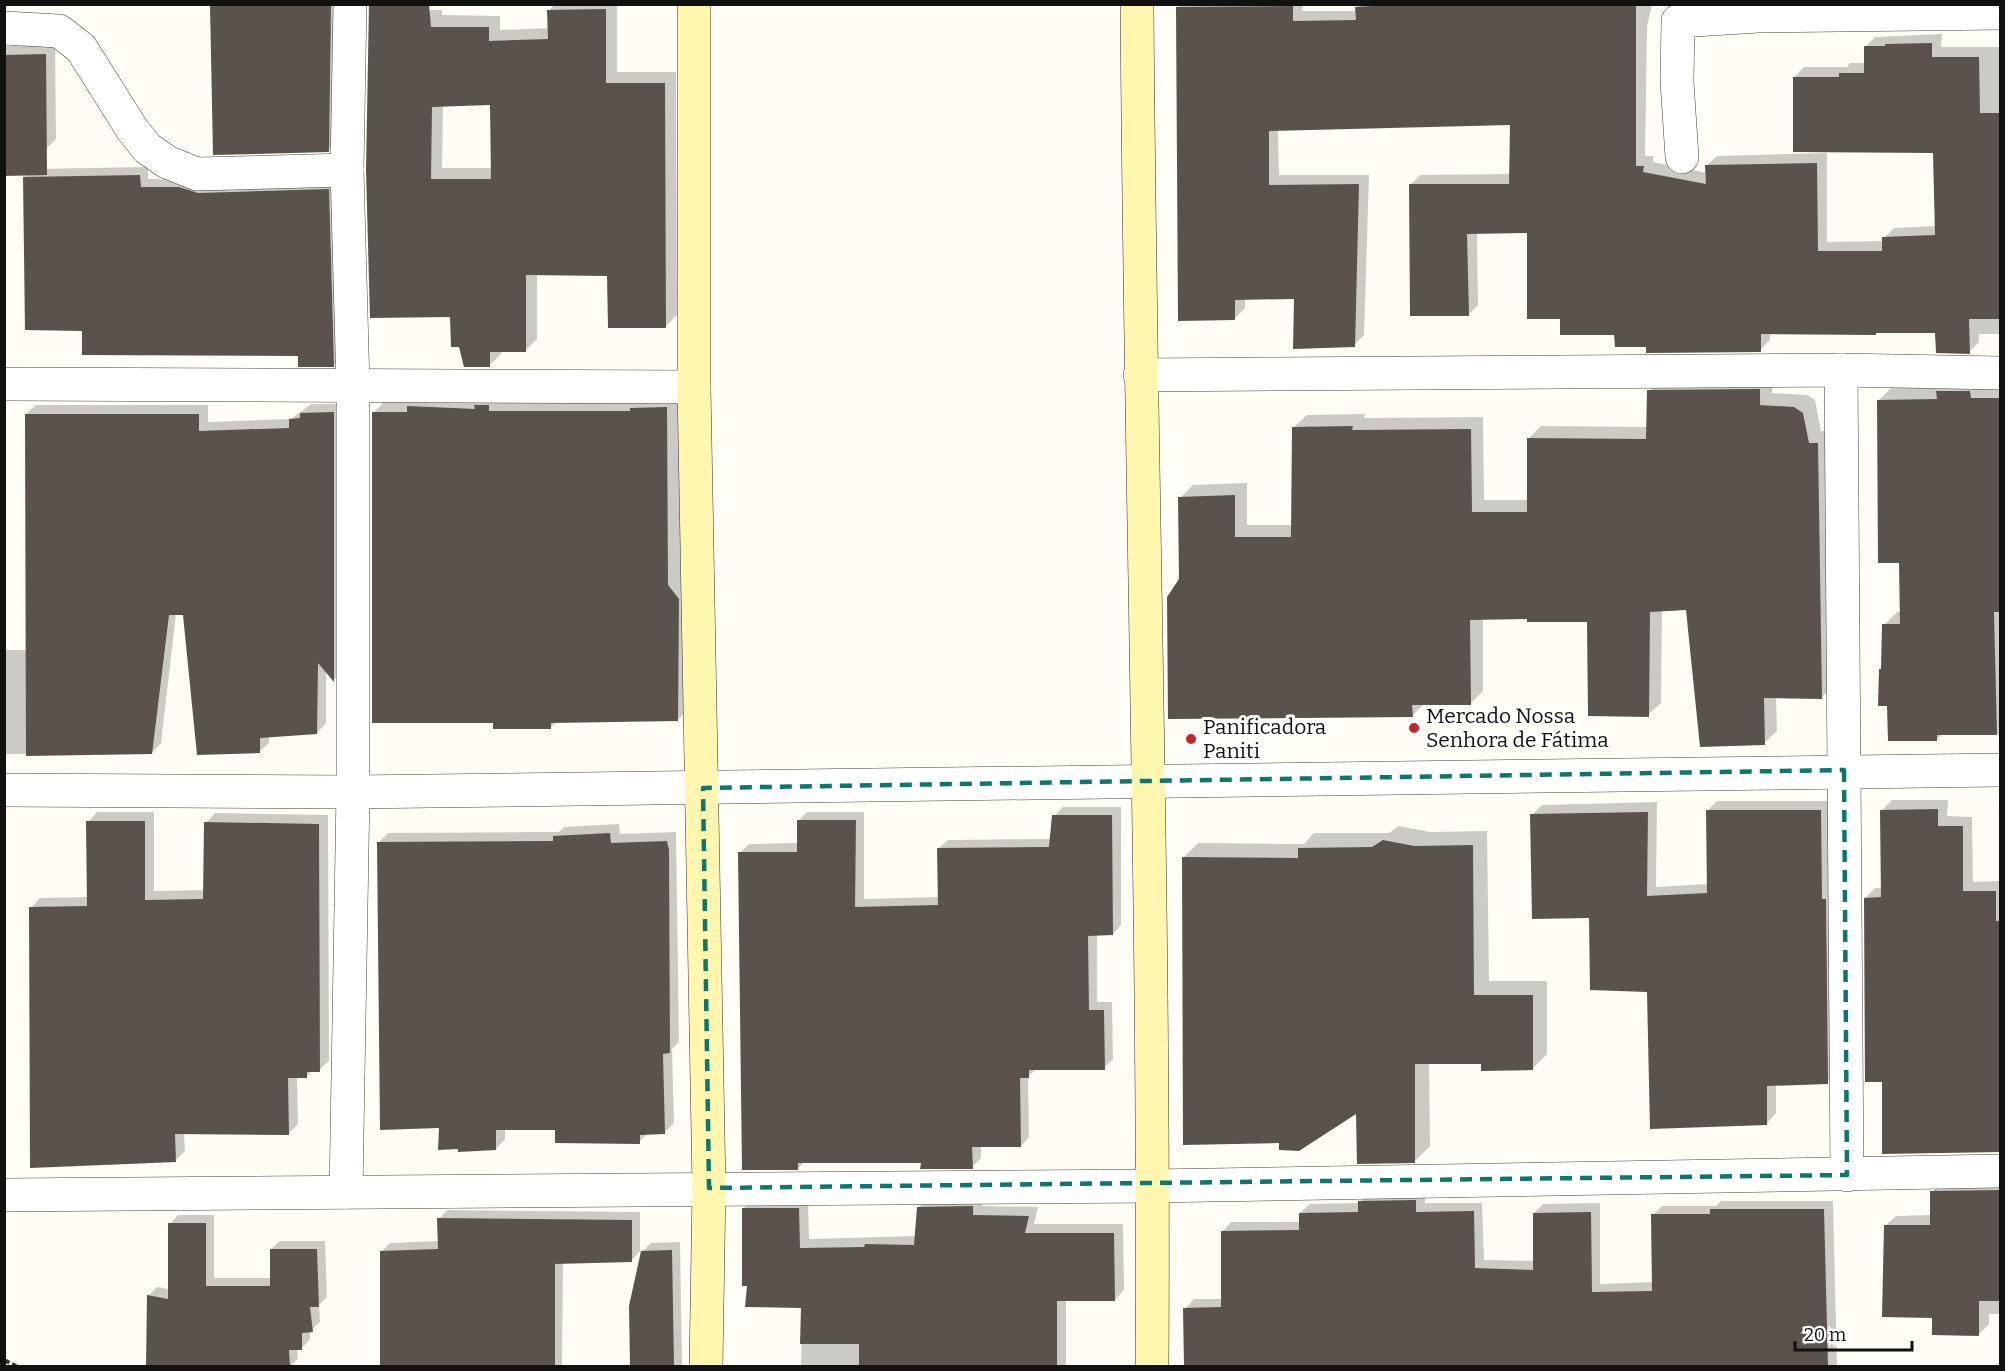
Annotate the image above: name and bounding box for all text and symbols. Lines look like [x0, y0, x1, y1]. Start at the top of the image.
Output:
place label: Mercado Nossa Senhora de Fátima [1426, 703, 1609, 753]
place label: Panificadora Paniti [1203, 714, 1327, 764]
marker: Mercado Nossa Senhora de Fátima [1407, 721, 1421, 735]
marker: Panificadora Paniti [1184, 732, 1198, 746]
scale bar [1795, 1314, 1912, 1352]
text: 20 m [1804, 1324, 1846, 1346]

